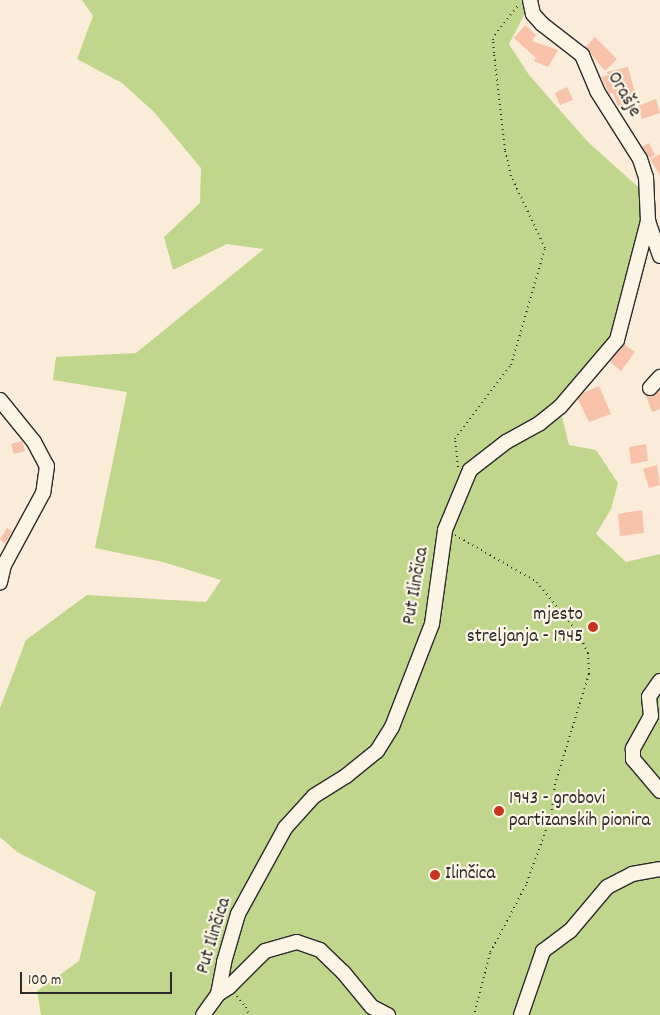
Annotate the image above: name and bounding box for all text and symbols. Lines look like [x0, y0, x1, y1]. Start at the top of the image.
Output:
street label: Orašje [601, 68, 645, 122]
street label: Put Ilinčica [399, 545, 435, 627]
place label: mjesto streljanja - 1945 [467, 605, 583, 649]
marker: mjesto streljanja - 1945 [587, 621, 599, 633]
place label: 1943 - grobovi partizanskih pionira [509, 789, 650, 833]
marker: 1943 - grobovi partizanskih pionira [493, 805, 505, 817]
place label: Ilinčica [445, 864, 495, 886]
marker: Ilinčica [429, 869, 441, 881]
street label: Put Ilinčica [193, 895, 237, 977]
scale bar [22, 962, 175, 994]
text: 100 m [28, 970, 61, 992]

